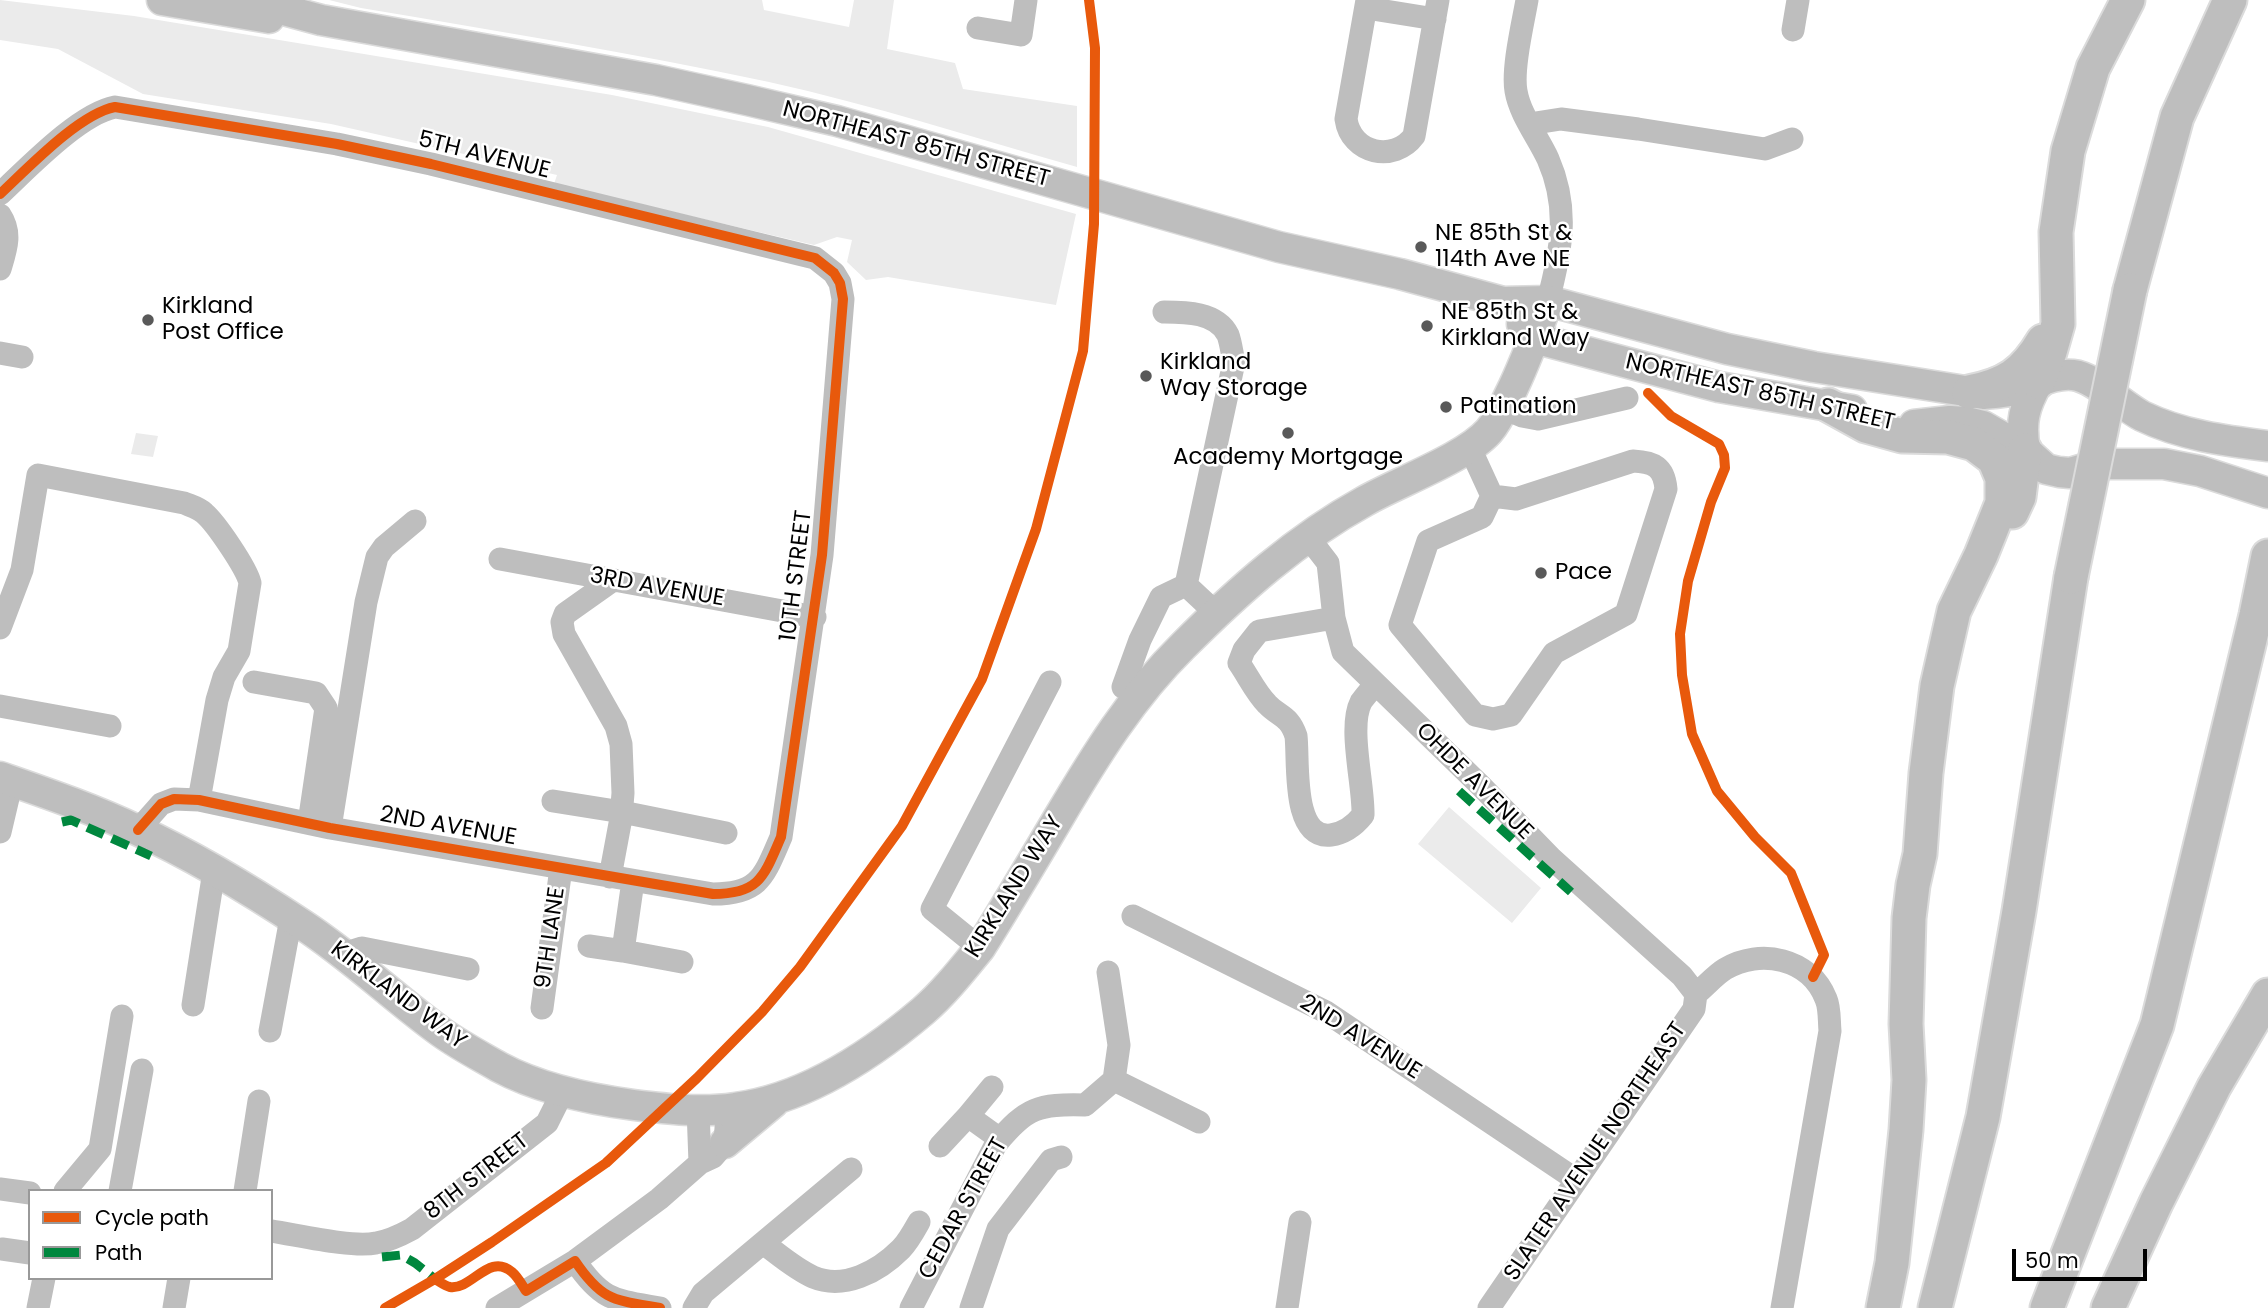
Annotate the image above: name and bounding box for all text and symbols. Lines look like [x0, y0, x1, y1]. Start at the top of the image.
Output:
street label: NORTHEAST 85TH STREET [779, 96, 1053, 194]
street label: 5TH AVENUE [415, 126, 553, 186]
place label: NE 85th St & 114th Ave NE [1435, 220, 1572, 274]
marker: NE 85th St & 114th Ave NE [1413, 239, 1429, 255]
place label: Kirkland Post Office [162, 293, 284, 347]
place label: NE 85th St & Kirkland Way [1441, 299, 1589, 353]
marker: Kirkland Post Office [140, 312, 156, 328]
marker: NE 85th St & Kirkland Way [1419, 318, 1435, 334]
place label: Kirkland Way Storage [1160, 349, 1308, 403]
street label: NORTHEAST 85TH STREET [1623, 349, 1897, 437]
marker: Kirkland Way Storage [1138, 368, 1154, 384]
place label: Patination [1460, 393, 1577, 421]
marker: Patination [1438, 399, 1454, 415]
marker: Academy Mortgage [1280, 425, 1296, 441]
place label: Academy Mortgage [1173, 444, 1403, 472]
street label: 10TH STREET [775, 509, 819, 643]
place label: Pace [1555, 559, 1612, 587]
street label: 3RD AVENUE [588, 563, 726, 613]
marker: Pace [1533, 565, 1549, 581]
street label: OHDE AVENUE [1410, 718, 1538, 846]
street label: 2ND AVENUE [378, 801, 518, 853]
street label: KIRKLAND WAY [960, 811, 1070, 963]
street label: 9TH LANE [530, 885, 572, 991]
street label: KIRKLAND WAY [325, 936, 471, 1056]
street label: 2ND AVENUE [1294, 990, 1426, 1086]
street label: SLATER AVENUE NORTHEAST [1499, 1018, 1693, 1286]
street label: 8TH STREET [419, 1128, 535, 1226]
street label: CEDAR STREET [914, 1133, 1014, 1285]
legend [28, 1189, 273, 1280]
text: Cycle path [95, 1203, 209, 1232]
scale bar [2016, 1234, 2151, 1278]
text: Path [95, 1238, 142, 1267]
text: 50 m [2025, 1246, 2079, 1275]

